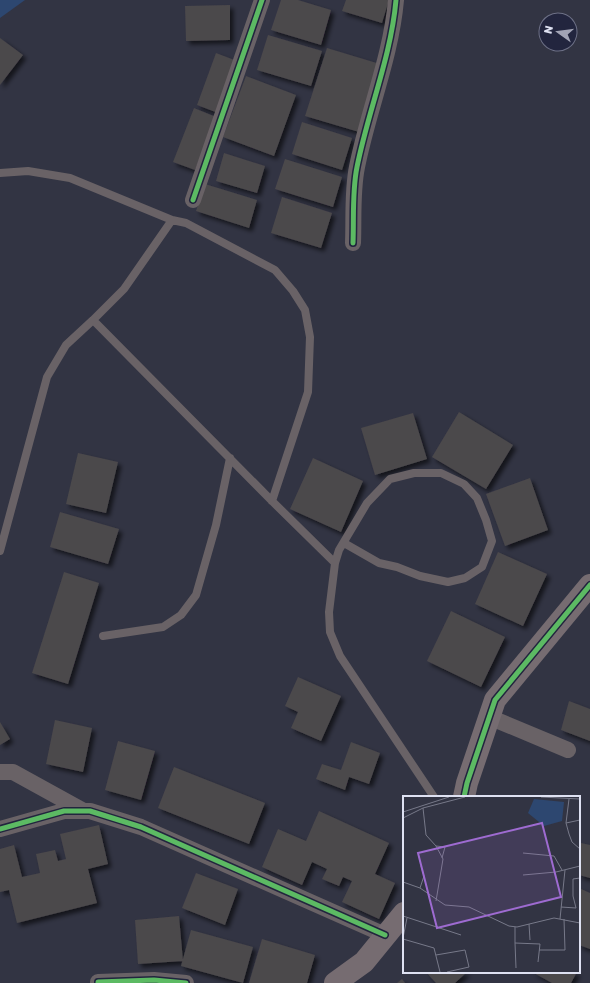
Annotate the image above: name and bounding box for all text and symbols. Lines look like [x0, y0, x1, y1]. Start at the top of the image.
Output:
north arrow [538, 12, 578, 52]
text: N [542, 24, 556, 35]
inset map [403, 796, 580, 973]

